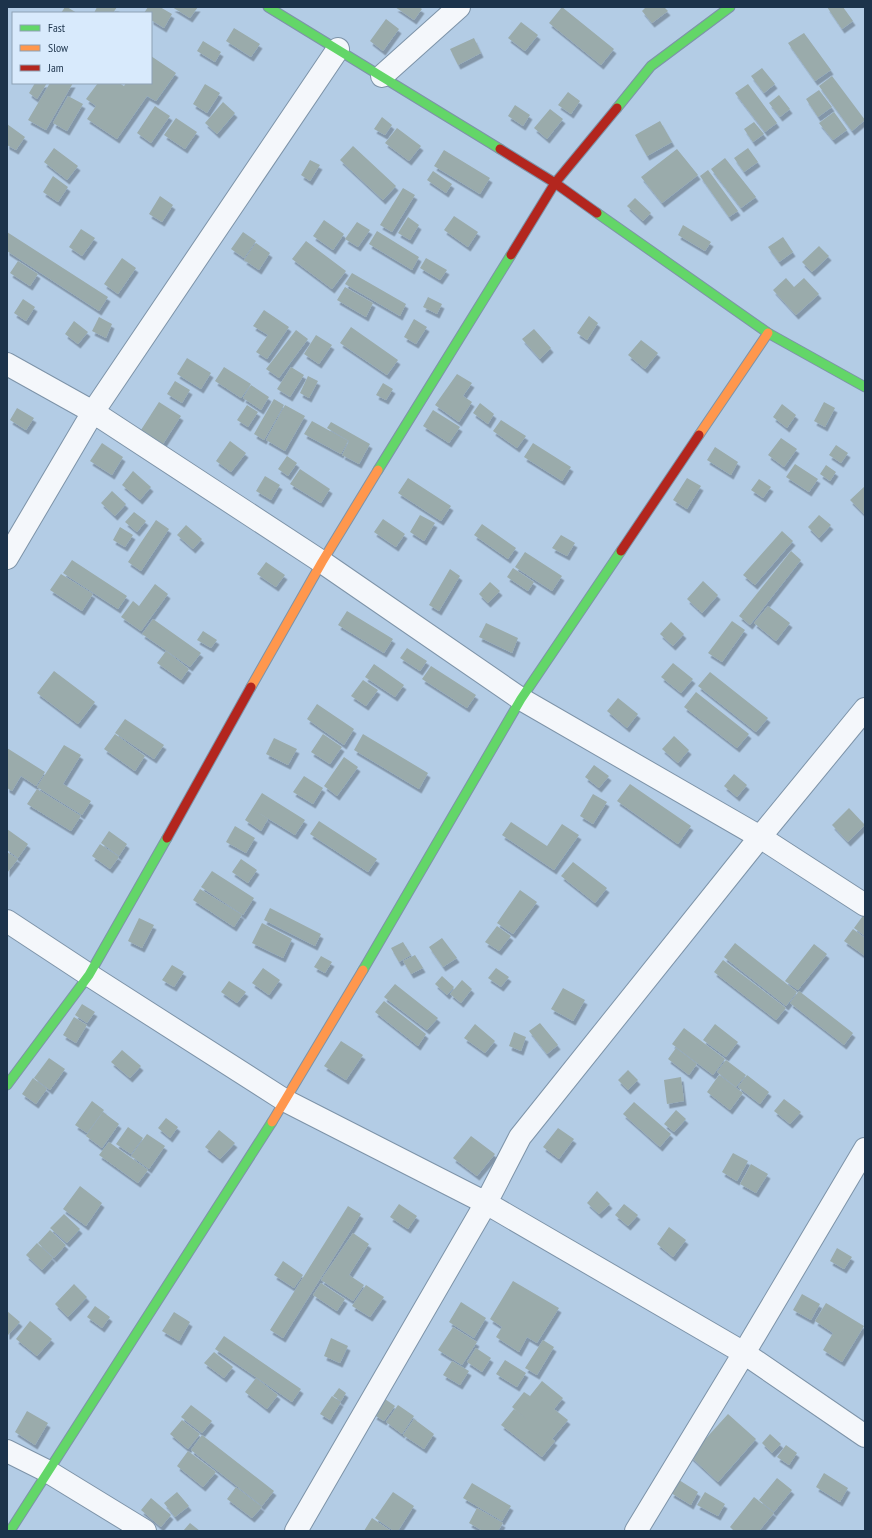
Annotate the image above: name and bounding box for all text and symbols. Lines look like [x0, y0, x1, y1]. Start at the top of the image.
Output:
legend [12, 12, 152, 84]
text: Fast [48, 20, 66, 35]
text: Slow [48, 40, 69, 55]
text: Jam [47, 60, 64, 75]

